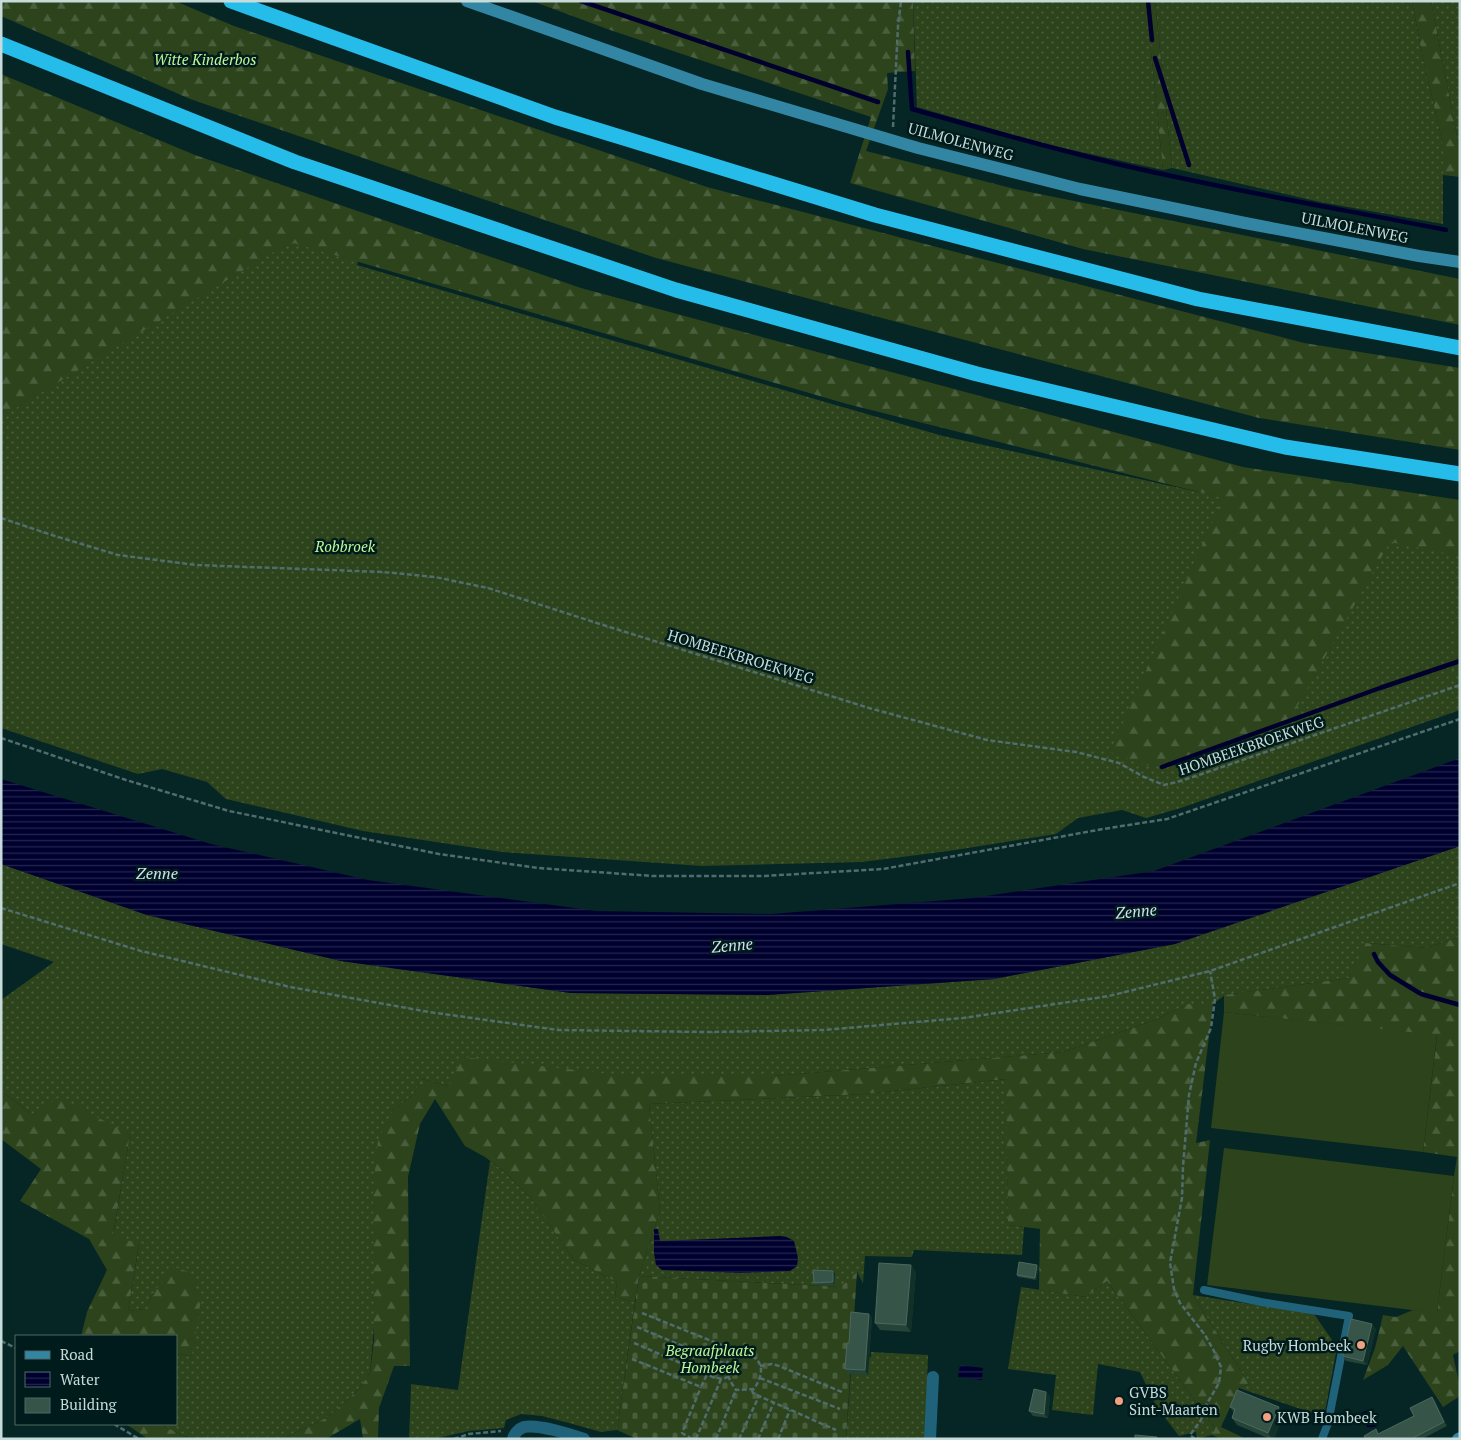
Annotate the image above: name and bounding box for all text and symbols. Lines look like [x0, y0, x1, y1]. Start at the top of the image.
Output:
park label: Witte Kinderbos [154, 49, 256, 69]
street label: UILMOLENWEG [906, 117, 1017, 165]
street label: UILMOLENWEG [1300, 207, 1411, 247]
park label: Robbroek [314, 536, 376, 556]
street label: HOMBEEKBROEKWEG [665, 624, 817, 688]
street label: HOMBEEKBROEKWEG [1176, 711, 1327, 779]
water label: Zenne [136, 862, 178, 884]
water label: Zenne [1114, 898, 1158, 924]
water label: Zenne [710, 932, 754, 958]
legend [15, 1335, 178, 1425]
place label: Rugby Hombeek [1243, 1335, 1351, 1355]
marker: Rugby Hombeek [1355, 1339, 1367, 1351]
park label: Begraafplaats Hombeek [664, 1340, 755, 1377]
text: Road [60, 1344, 93, 1364]
text: Water [60, 1369, 100, 1389]
place label: GVBS Sint-Maarten [1129, 1382, 1218, 1419]
text: Building [60, 1394, 118, 1414]
marker: GVBS Sint-Maarten [1113, 1395, 1125, 1407]
place label: KWB Hombeek [1277, 1407, 1377, 1427]
marker: KWB Hombeek [1261, 1411, 1273, 1423]

